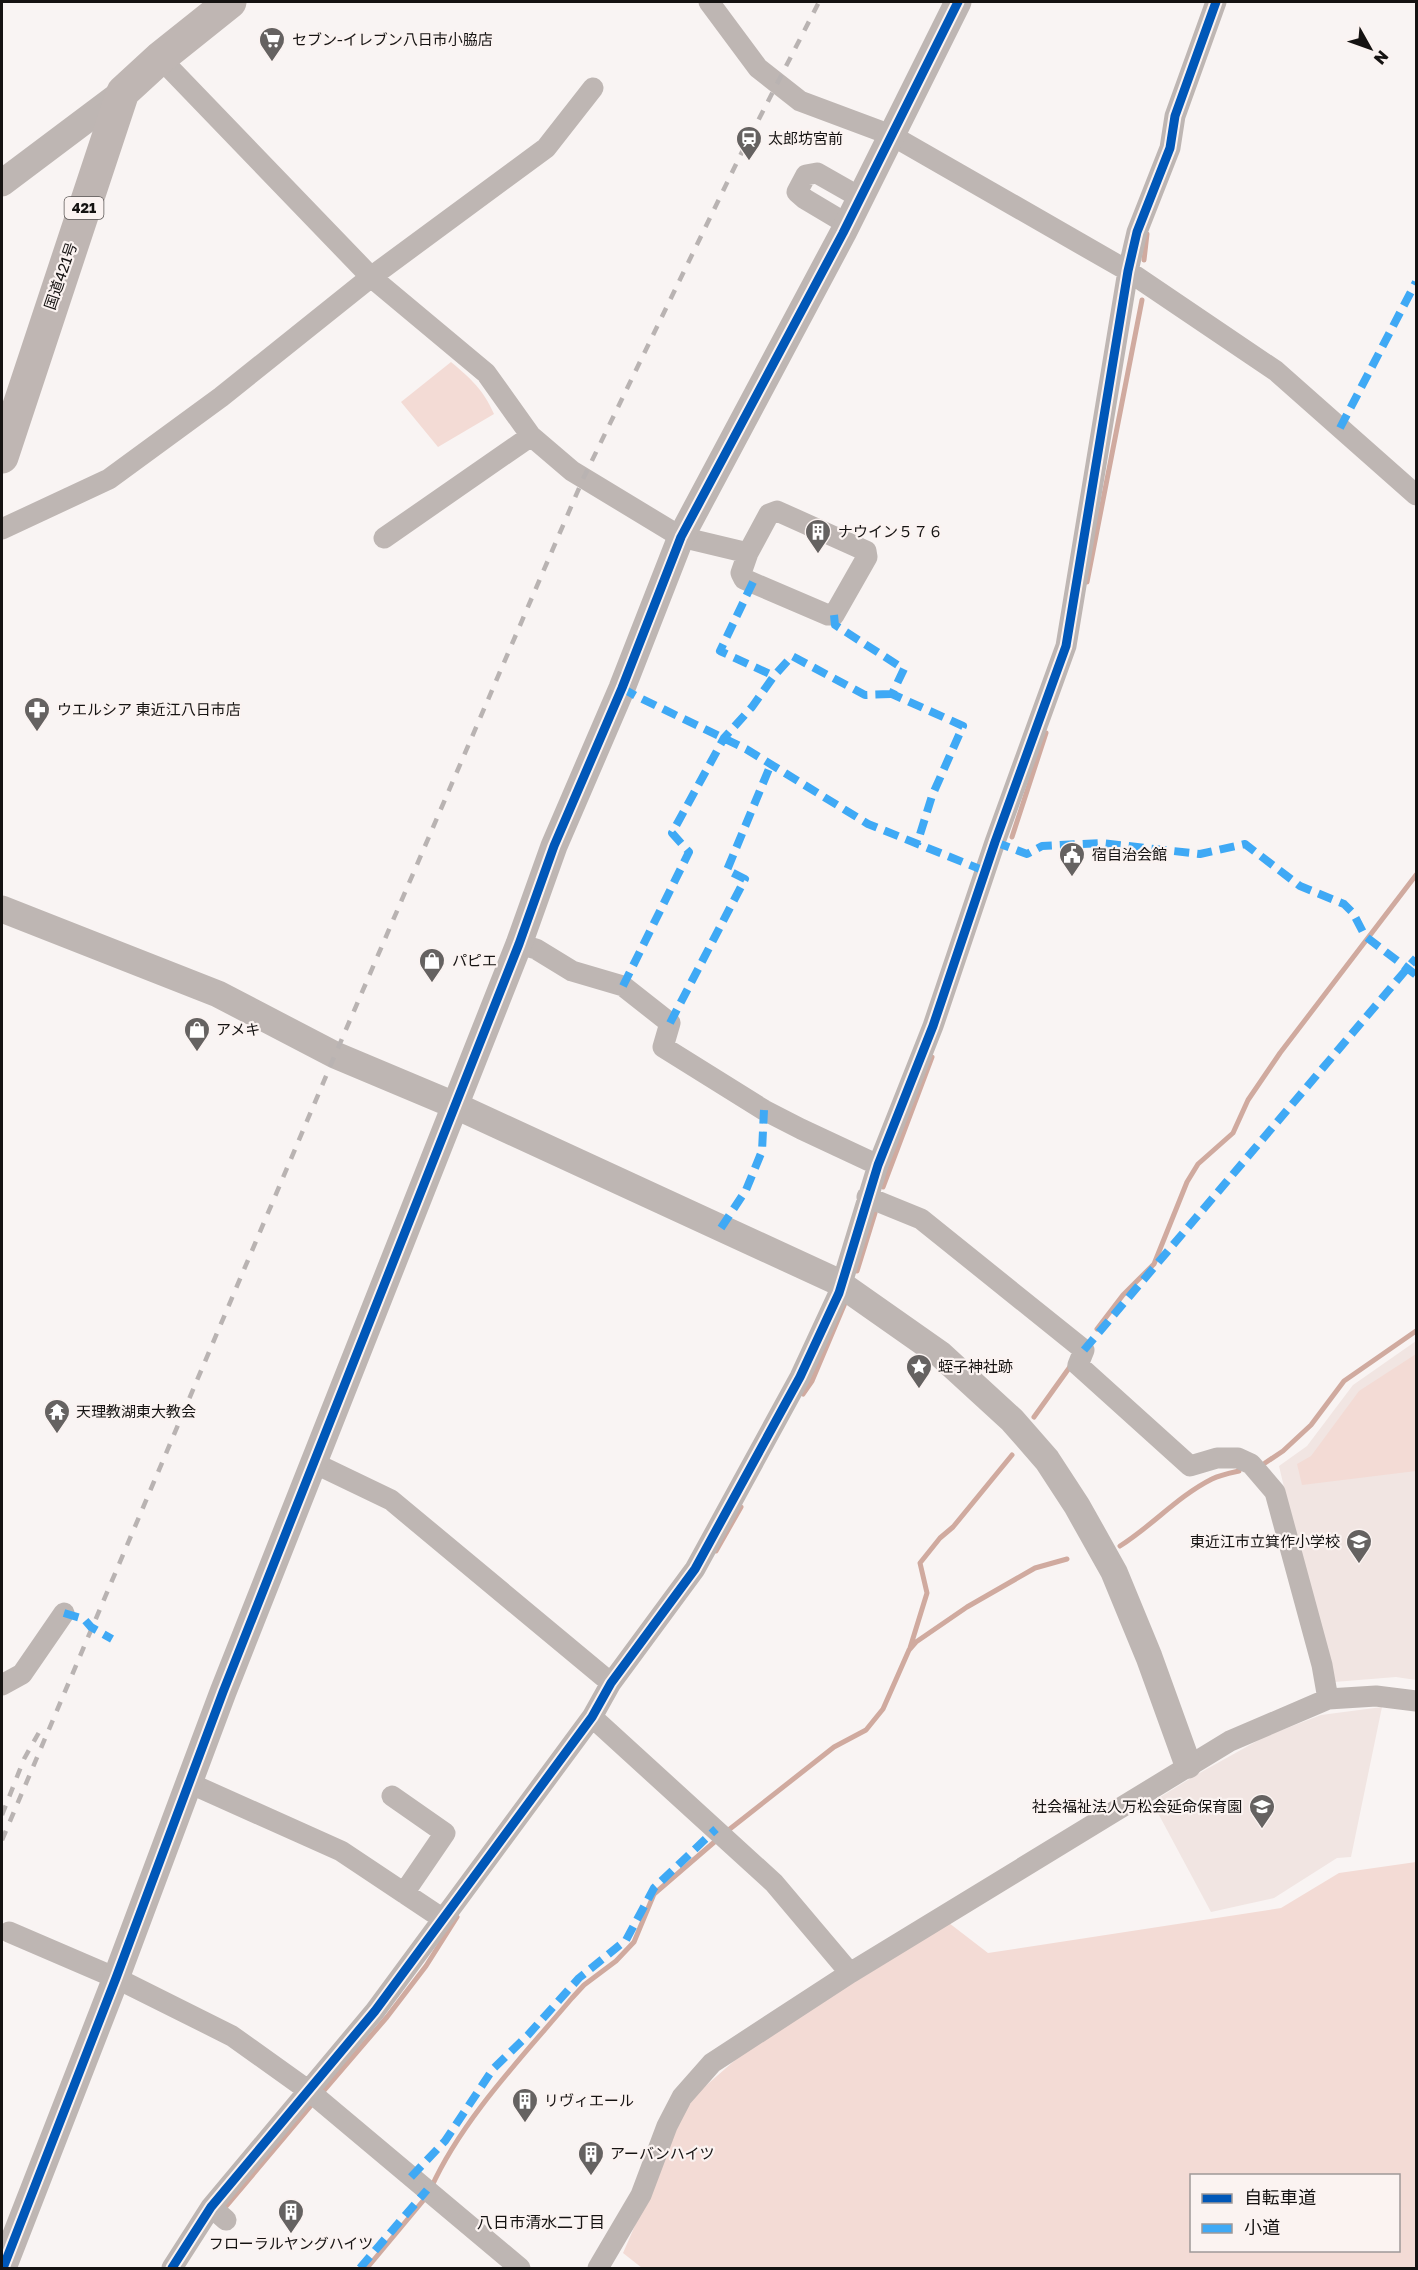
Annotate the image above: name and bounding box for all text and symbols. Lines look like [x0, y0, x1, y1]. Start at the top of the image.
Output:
north arrow [1340, 18, 1400, 78]
supermarket icon: セブン-イレブン八日市小脇店 [257, 25, 287, 63]
place label: セブン-イレブン八日市小脇店 [292, 30, 493, 48]
text: N [1370, 47, 1393, 69]
station icon: 太郎坊宮前 [734, 124, 764, 162]
place label: 太郎坊宮前 [768, 129, 843, 147]
road number: 421 [64, 197, 104, 219]
street label: 国道421号 [40, 240, 80, 312]
building icon: ナウイン５７６ [803, 517, 833, 555]
place label: ナウイン５７６ [838, 522, 943, 540]
pharmacy icon: ウエルシア 東近江八日市店 [22, 695, 52, 733]
place label: ウエルシア 東近江八日市店 [57, 700, 241, 718]
public building icon: 宿自治会館 [1057, 840, 1087, 878]
place label: 宿自治会館 [1092, 845, 1167, 863]
shop icon: パピエ [417, 946, 447, 984]
place label: パピエ [452, 951, 497, 969]
shop icon: アメキ [182, 1015, 212, 1053]
place label: アメキ [216, 1020, 260, 1038]
place icon: 蛭子神社跡 [904, 1352, 934, 1390]
place label: 蛭子神社跡 [938, 1357, 1013, 1375]
temple icon: 天理教湖東大教会 [42, 1397, 72, 1435]
place label: 天理教湖東大教会 [76, 1402, 196, 1420]
school or university icon: 東近江市立箕作小学校 [1344, 1527, 1374, 1565]
place label: 東近江市立箕作小学校 [1190, 1532, 1340, 1550]
school or university icon: 社会福祉法人万松会延命保育園 [1247, 1792, 1277, 1830]
place label: 社会福祉法人万松会延命保育園 [1032, 1797, 1242, 1815]
building icon: リヴィエール [510, 2086, 540, 2124]
place label: リヴィエール [544, 2091, 634, 2109]
building icon: アーバンハイツ [576, 2139, 606, 2177]
place label: アーバンハイツ [610, 2144, 714, 2162]
legend [1190, 2174, 1400, 2252]
text: 自転車道 [1244, 2186, 1316, 2208]
building icon: フローラルヤングハイツ [276, 2197, 306, 2235]
district label: 八日市清水二丁目 [477, 2212, 605, 2232]
text: 小道 [1244, 2216, 1280, 2238]
place label: フローラルヤングハイツ [209, 2234, 373, 2252]

